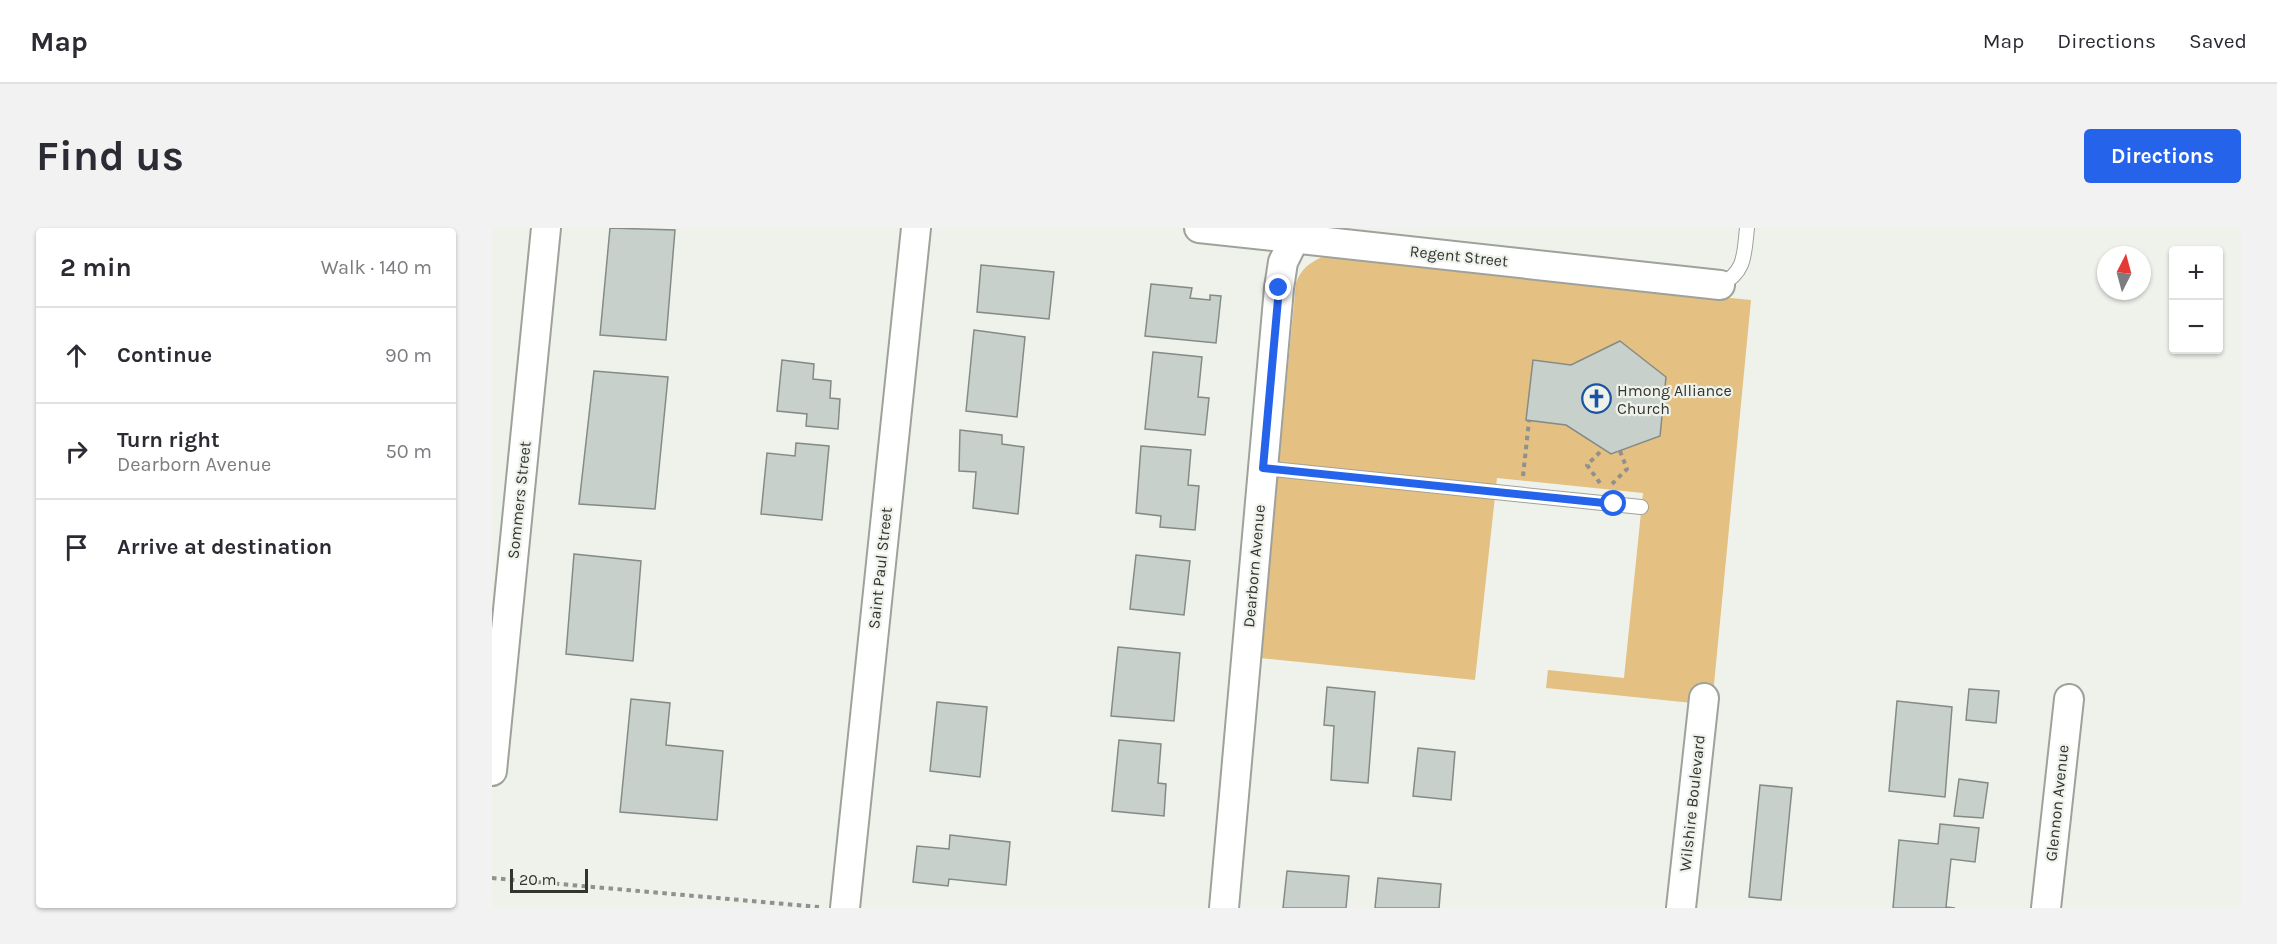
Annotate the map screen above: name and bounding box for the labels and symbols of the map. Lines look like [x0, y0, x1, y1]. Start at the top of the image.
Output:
street label: Regent Street [1409, 241, 1509, 271]
north arrow [2097, 246, 2151, 300]
route end [1265, 274, 1291, 300]
place label: Hmong Alliance Church [1617, 381, 1732, 418]
church icon: Hmong Alliance Church [1580, 383, 1612, 415]
street label: Sommers Street [503, 440, 535, 560]
route start [1600, 490, 1626, 516]
street label: Dearborn Avenue [1239, 504, 1269, 628]
street label: Saint Paul Street [864, 506, 896, 630]
street label: Wilshire Boulevard [1675, 734, 1709, 872]
street label: Glennon Avenue [2041, 744, 2073, 862]
scale bar [510, 866, 588, 894]

